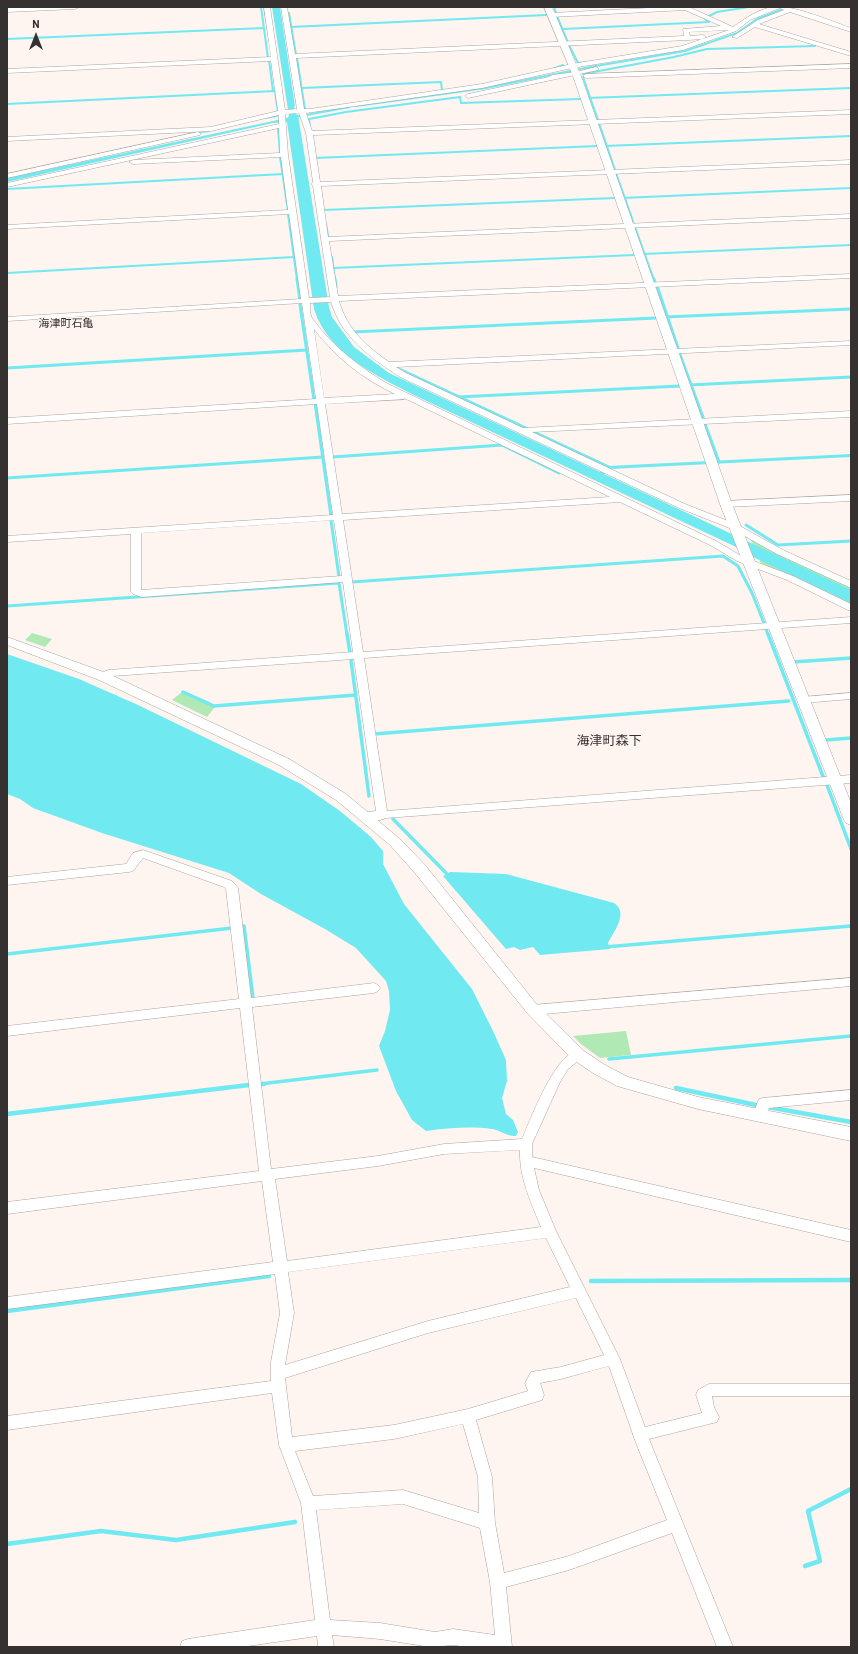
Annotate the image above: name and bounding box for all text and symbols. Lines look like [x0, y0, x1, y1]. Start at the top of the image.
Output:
north arrow [16, 16, 56, 56]
text: N [32, 17, 40, 30]
district label: 海津町石亀 [39, 316, 93, 330]
district label: 海津町森下 [577, 733, 641, 749]

